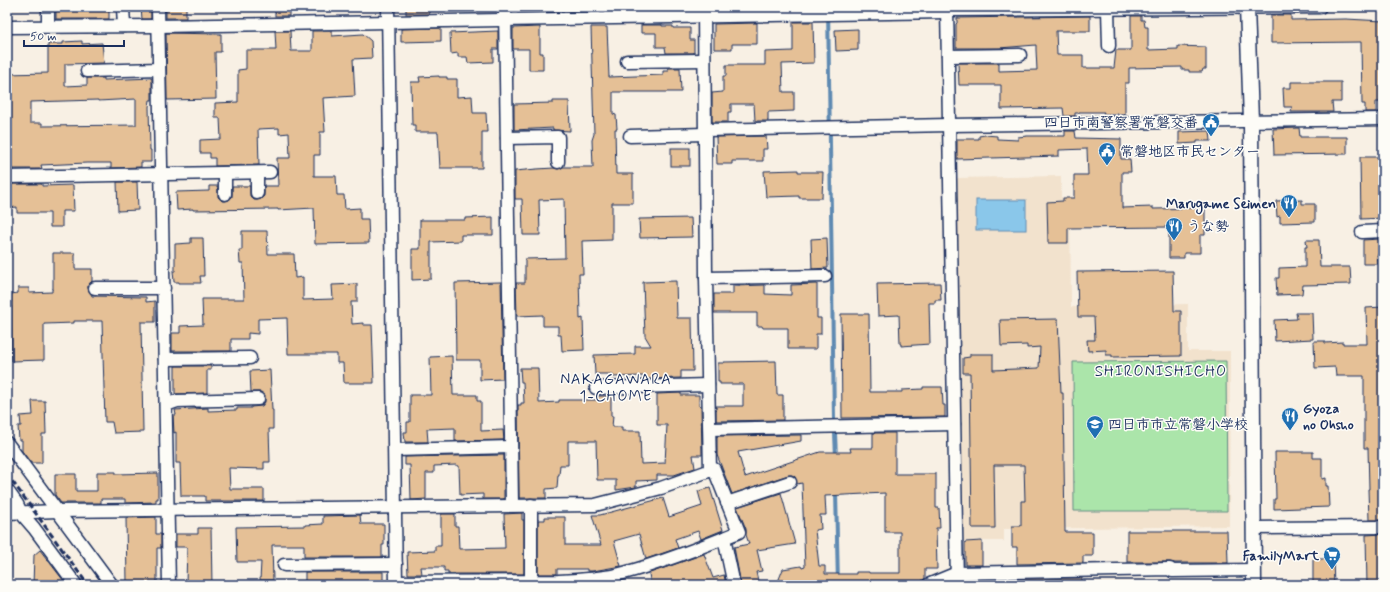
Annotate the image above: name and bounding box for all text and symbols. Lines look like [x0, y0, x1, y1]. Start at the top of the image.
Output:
scale bar [24, 22, 124, 48]
text: 50 m [30, 29, 57, 45]
public building icon: 四日市南警察署常磐交番 [1201, 112, 1221, 137]
place label: 四日市南警察署常磐交番 [1044, 114, 1198, 132]
public building icon: 常磐地区市民センター [1097, 141, 1117, 166]
place label: 常磐地区市民センター [1120, 143, 1260, 161]
restaurant icon: Marugame Seimen [1279, 193, 1299, 218]
place label: Marugame Seimen [1166, 195, 1276, 215]
restaurant icon: うな勢 [1164, 216, 1184, 241]
place label: うな勢 [1187, 218, 1229, 236]
district label: SHIRONISHICHO [1095, 362, 1227, 382]
district label: NAKAGAWARA 1-CHOME [560, 370, 672, 407]
place label: Gyoza no Ohsho [1303, 400, 1354, 434]
restaurant icon: Gyoza no Ohsho [1280, 406, 1300, 431]
school or university icon: 四日市市立常磐小学校 [1085, 414, 1105, 439]
place label: 四日市市立常磐小学校 [1108, 416, 1248, 434]
supermarket icon: FamilyMart [1322, 545, 1342, 570]
place label: FamilyMart [1243, 547, 1320, 565]

